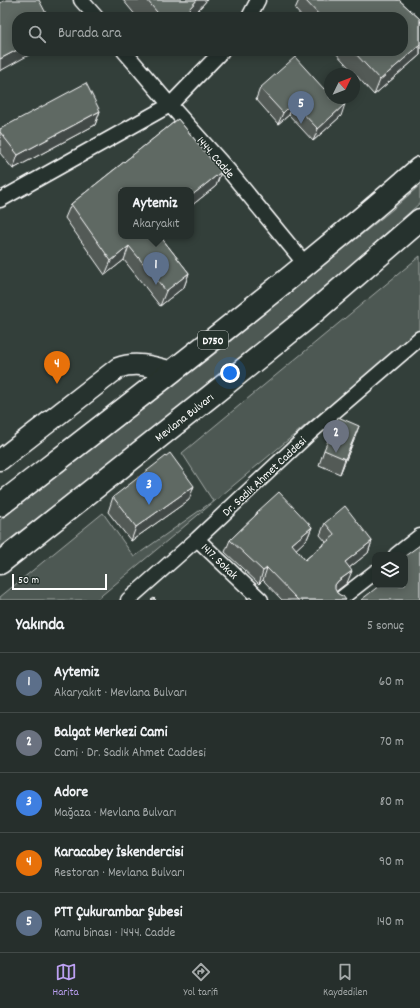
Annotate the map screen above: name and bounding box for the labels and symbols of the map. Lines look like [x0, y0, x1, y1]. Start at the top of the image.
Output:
north arrow [324, 68, 360, 104]
pin: 5 [288, 91, 314, 124]
street label: 1444. Cadde [192, 133, 238, 183]
pin: 1 [143, 252, 169, 285]
road number: D750 [198, 331, 228, 349]
pin: 4 [44, 351, 70, 384]
your location [220, 363, 240, 383]
street label: Mevlana Bulvarı [152, 390, 218, 447]
pin: 2 [323, 420, 349, 453]
street label: Dr. Sadık Ahmet Caddesi [219, 433, 311, 521]
pin: 3 [136, 472, 162, 505]
street label: 1417. Sokak [197, 540, 241, 584]
scale bar [12, 572, 107, 591]

